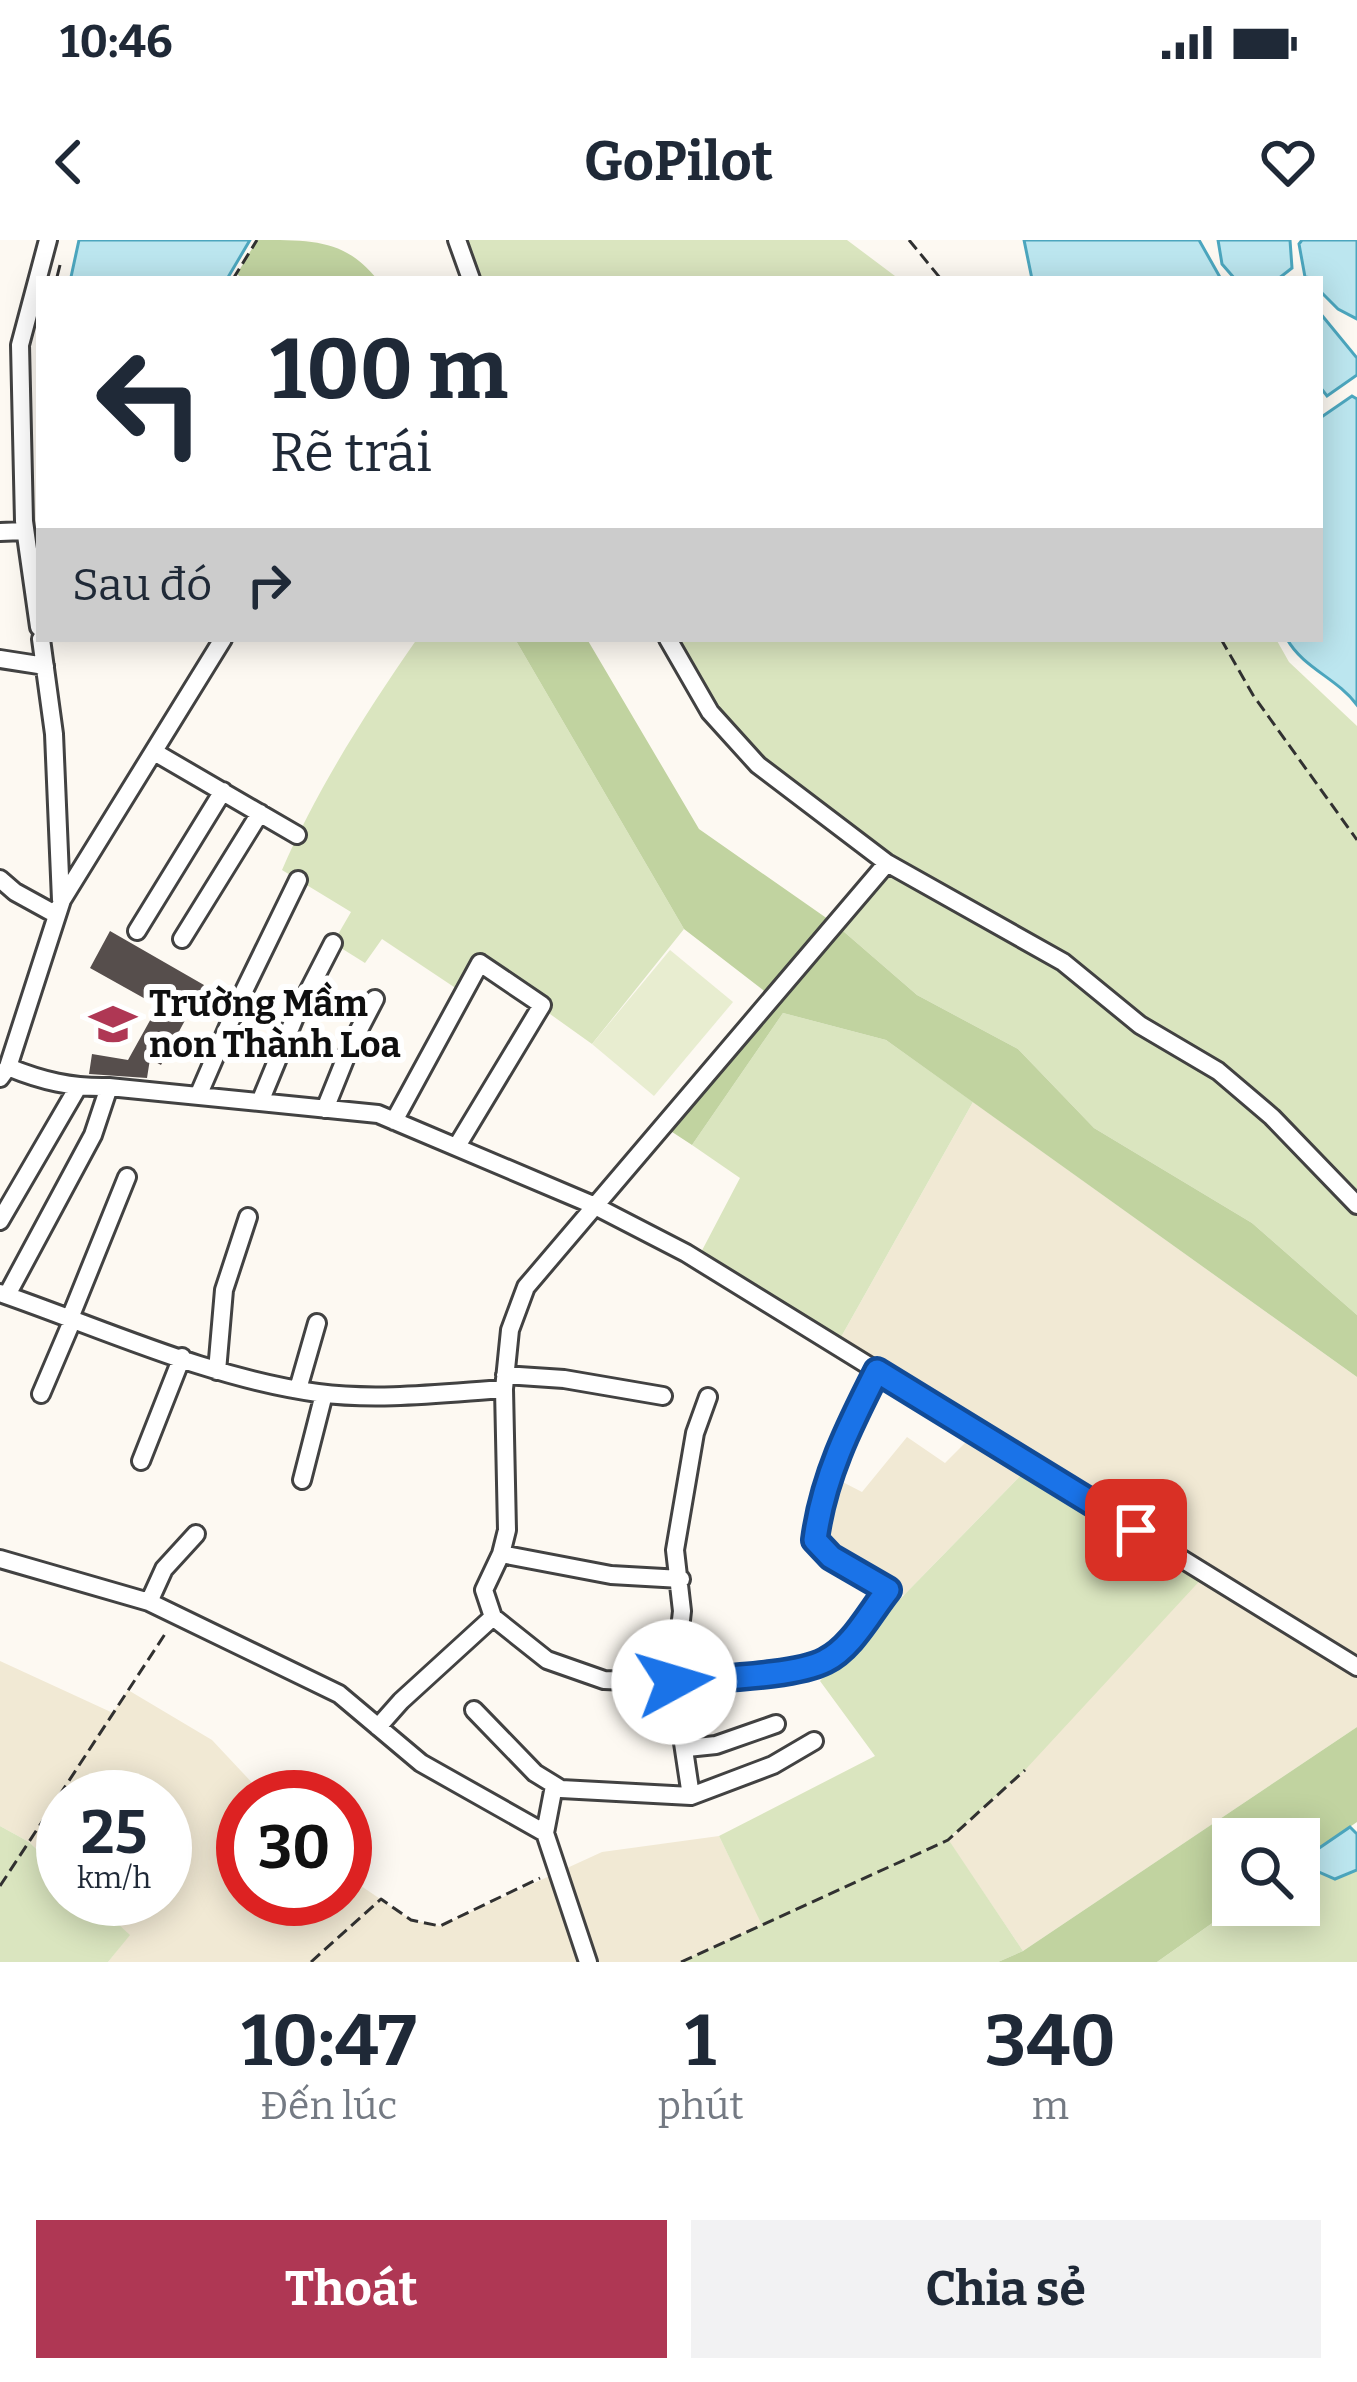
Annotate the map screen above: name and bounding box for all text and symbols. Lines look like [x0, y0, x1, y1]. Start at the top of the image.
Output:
text: 10:46 [60, 15, 173, 69]
icon: back [36, 129, 102, 195]
icon: heart [1255, 129, 1321, 195]
text: GoPilot [584, 130, 773, 194]
text: 100 m [270, 319, 508, 420]
icon: left [72, 324, 228, 480]
text: Rẽ trái [270, 421, 432, 485]
icon: right [236, 552, 302, 618]
text: Sau đó [72, 558, 212, 612]
place label: Trường Mầm non Thành Loa [149, 981, 401, 1067]
school or university icon: Trường Mầm non Thành Loa [88, 999, 138, 1049]
pin [1085, 1479, 1187, 1581]
icon: arrive [1103, 1497, 1169, 1563]
position arrow [611, 1619, 737, 1745]
speed limit sign: 30 [216, 1770, 372, 1926]
text: 25 [81, 1797, 147, 1869]
map controls [1212, 1818, 1320, 1926]
button: search [1212, 1818, 1320, 1926]
text: km/h [77, 1860, 151, 1896]
text: 10:47 [241, 1998, 417, 2084]
text: 1 [685, 1998, 716, 2084]
text: 340 [985, 1998, 1116, 2084]
text: Đến lúc [260, 2083, 397, 2129]
text: phút [658, 2083, 744, 2129]
text: m [1032, 2083, 1069, 2129]
button: Thoát [36, 2220, 667, 2358]
button: Chia sẻ [691, 2220, 1321, 2358]

